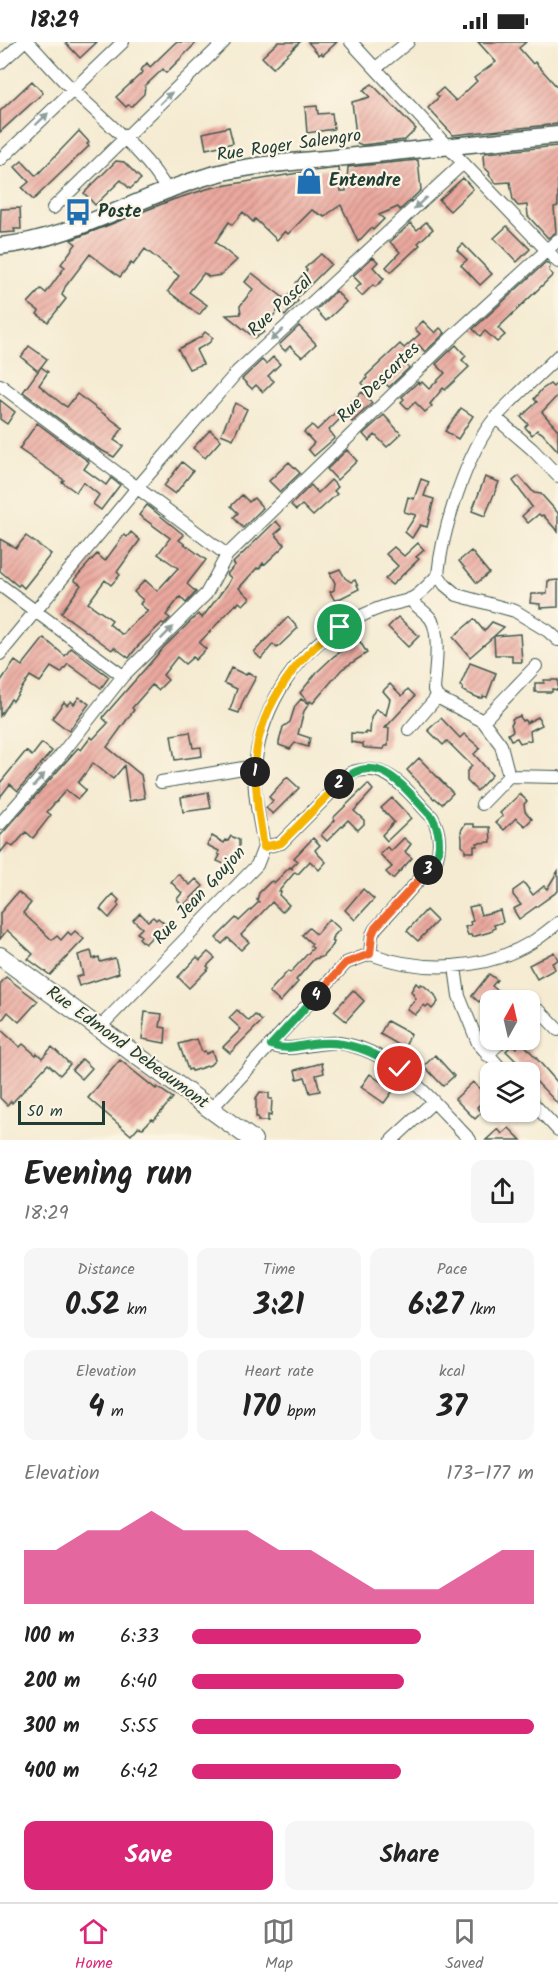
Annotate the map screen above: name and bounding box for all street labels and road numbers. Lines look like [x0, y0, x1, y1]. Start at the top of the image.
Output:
street label: Rue Roger Salengro [215, 121, 363, 171]
street label: Rue Pascal [241, 267, 321, 344]
street label: Rue Descartes [330, 335, 428, 431]
street label: Rue Jean Goujon [146, 840, 254, 952]
street label: Rue Edmond Debeaumont [39, 979, 216, 1118]

